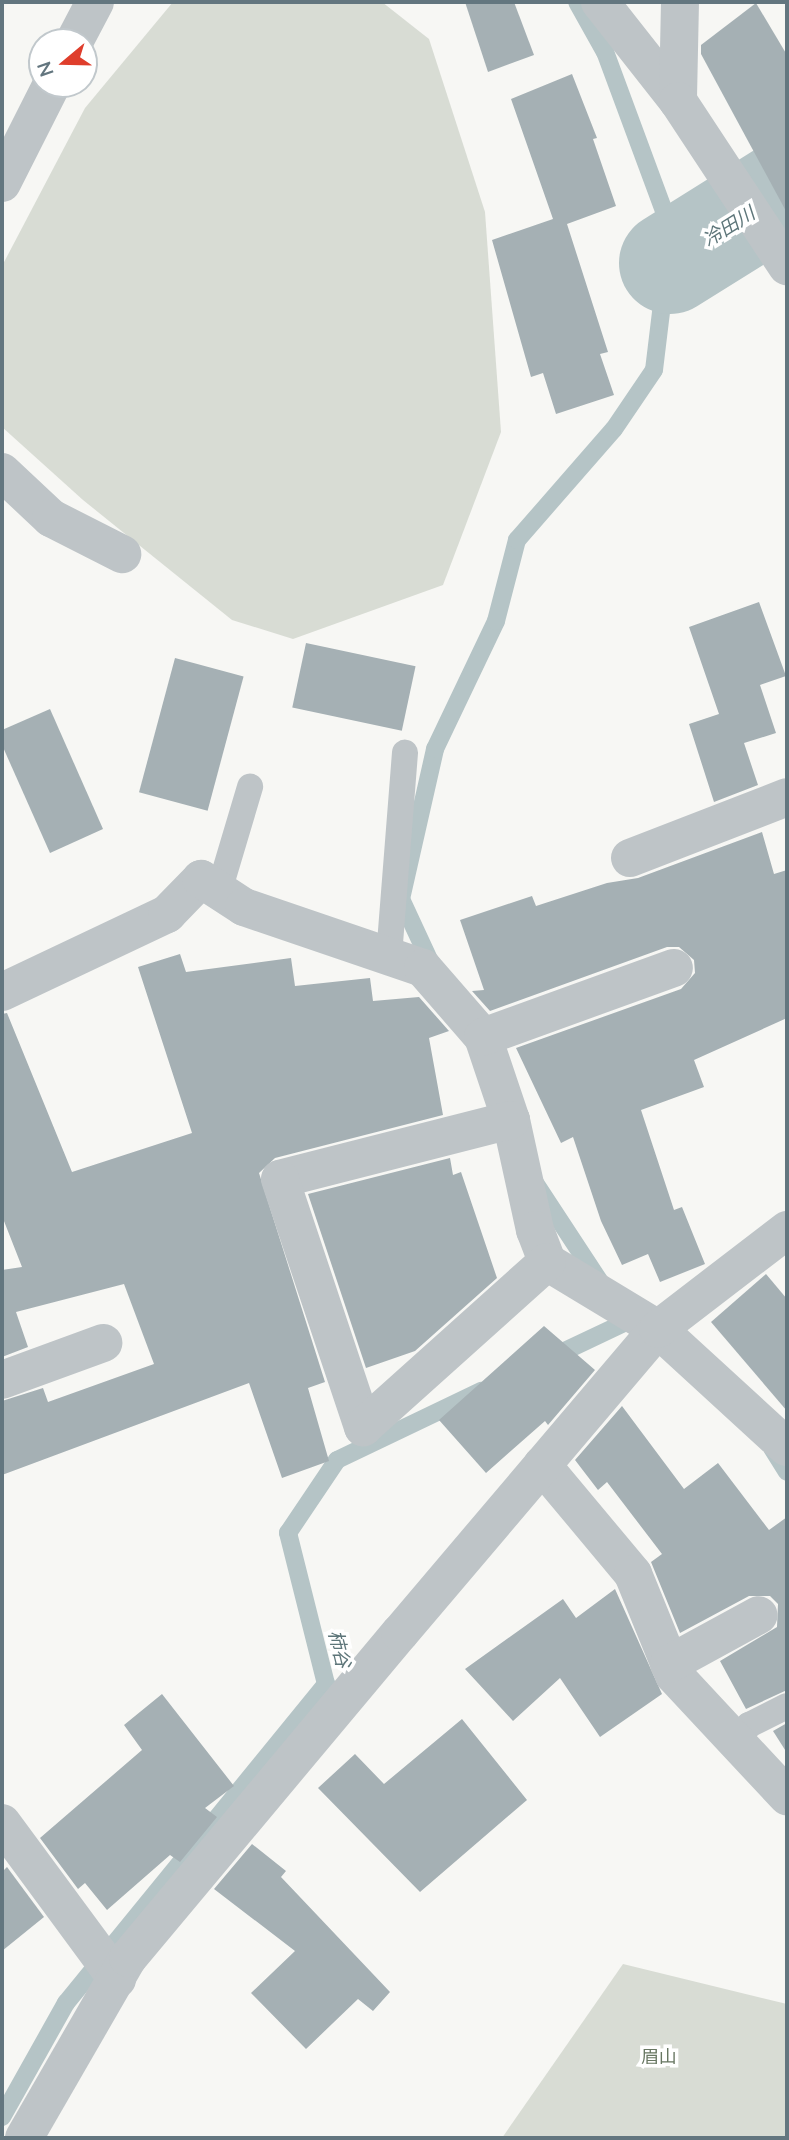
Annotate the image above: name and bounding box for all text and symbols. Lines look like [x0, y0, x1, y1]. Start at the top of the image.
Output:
north arrow [28, 28, 98, 98]
text: N [31, 58, 59, 80]
water label: 冷田川 [699, 202, 759, 252]
water label: 柿谷 [323, 1628, 355, 1670]
park label: 眉山 [641, 2046, 677, 2068]

